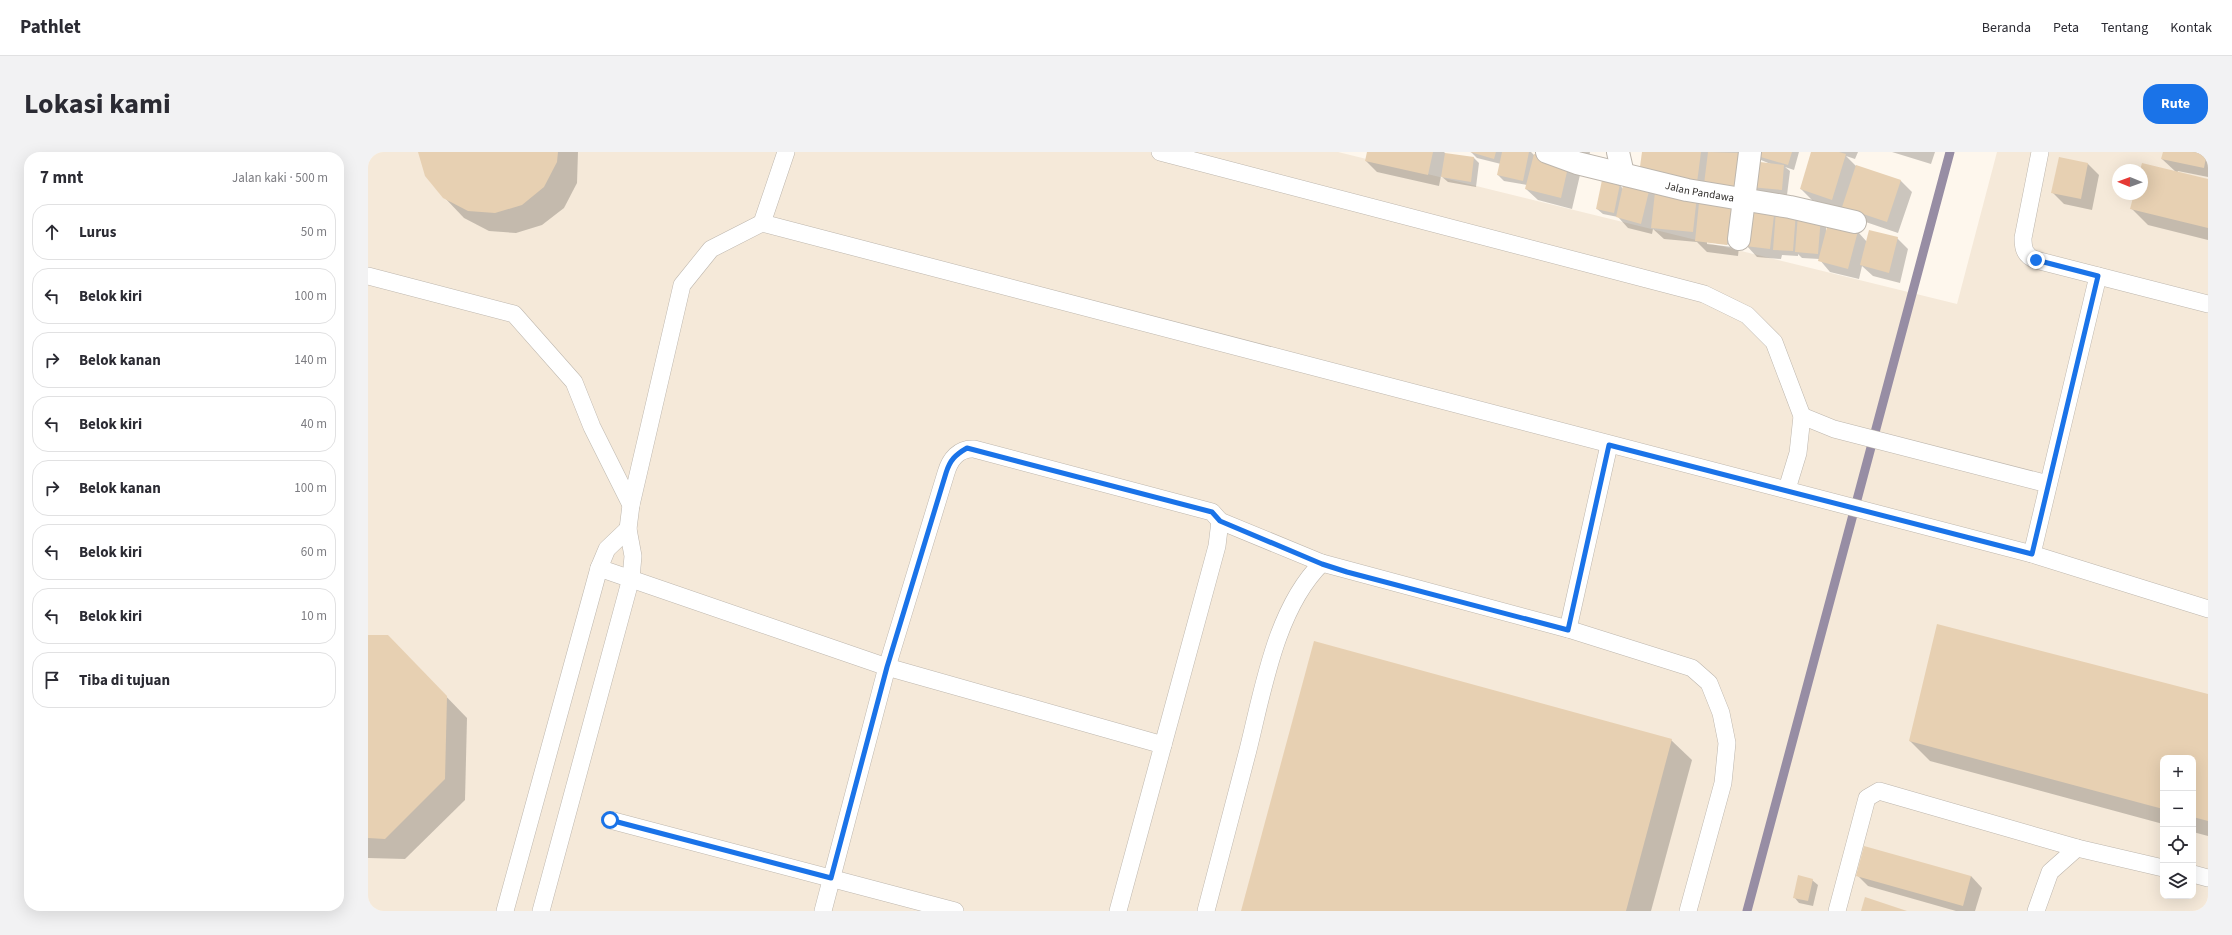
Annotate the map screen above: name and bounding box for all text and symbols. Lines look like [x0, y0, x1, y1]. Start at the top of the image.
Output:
text: Pathlet [20, 14, 81, 41]
text: Beranda [1982, 18, 2031, 38]
text: Peta [2053, 18, 2079, 38]
text: Tentang [2101, 18, 2148, 38]
text: Kontak [2170, 18, 2212, 38]
text: Lokasi kami [24, 84, 171, 124]
button: Rute [2143, 84, 2208, 124]
north arrow [2112, 164, 2148, 200]
text: 7 mnt [40, 166, 83, 190]
text: Jalan kaki · 500 m [232, 169, 328, 187]
street label: Jalan Pandawa [1664, 178, 1735, 206]
icon: ahead [41, 221, 63, 243]
text: Lurus [79, 222, 116, 243]
text: 50 m [301, 223, 327, 241]
route end [2027, 251, 2045, 269]
icon: left [41, 285, 63, 307]
text: Belok kiri [79, 286, 142, 307]
text: 100 m [294, 287, 327, 305]
icon: right [41, 349, 63, 371]
text: Belok kanan [79, 350, 161, 371]
text: 140 m [294, 351, 327, 369]
icon: left [41, 413, 63, 435]
text: Belok kiri [79, 414, 142, 435]
text: 40 m [301, 415, 327, 433]
icon: right [41, 477, 63, 499]
text: Belok kanan [79, 478, 161, 499]
text: 100 m [294, 479, 327, 497]
icon: left [41, 541, 63, 563]
text: Belok kiri [79, 542, 142, 563]
text: 60 m [301, 543, 327, 561]
icon: left [41, 605, 63, 627]
text: Belok kiri [79, 606, 142, 627]
text: 10 m [301, 607, 327, 625]
icon: arrive [41, 669, 63, 691]
text: Tiba di tujuan [79, 670, 170, 691]
map controls [2160, 755, 2196, 899]
button: + [2160, 755, 2196, 791]
button: − [2160, 791, 2196, 827]
route start [601, 811, 619, 829]
button: locate [2160, 827, 2196, 863]
button: layers [2160, 863, 2196, 899]

